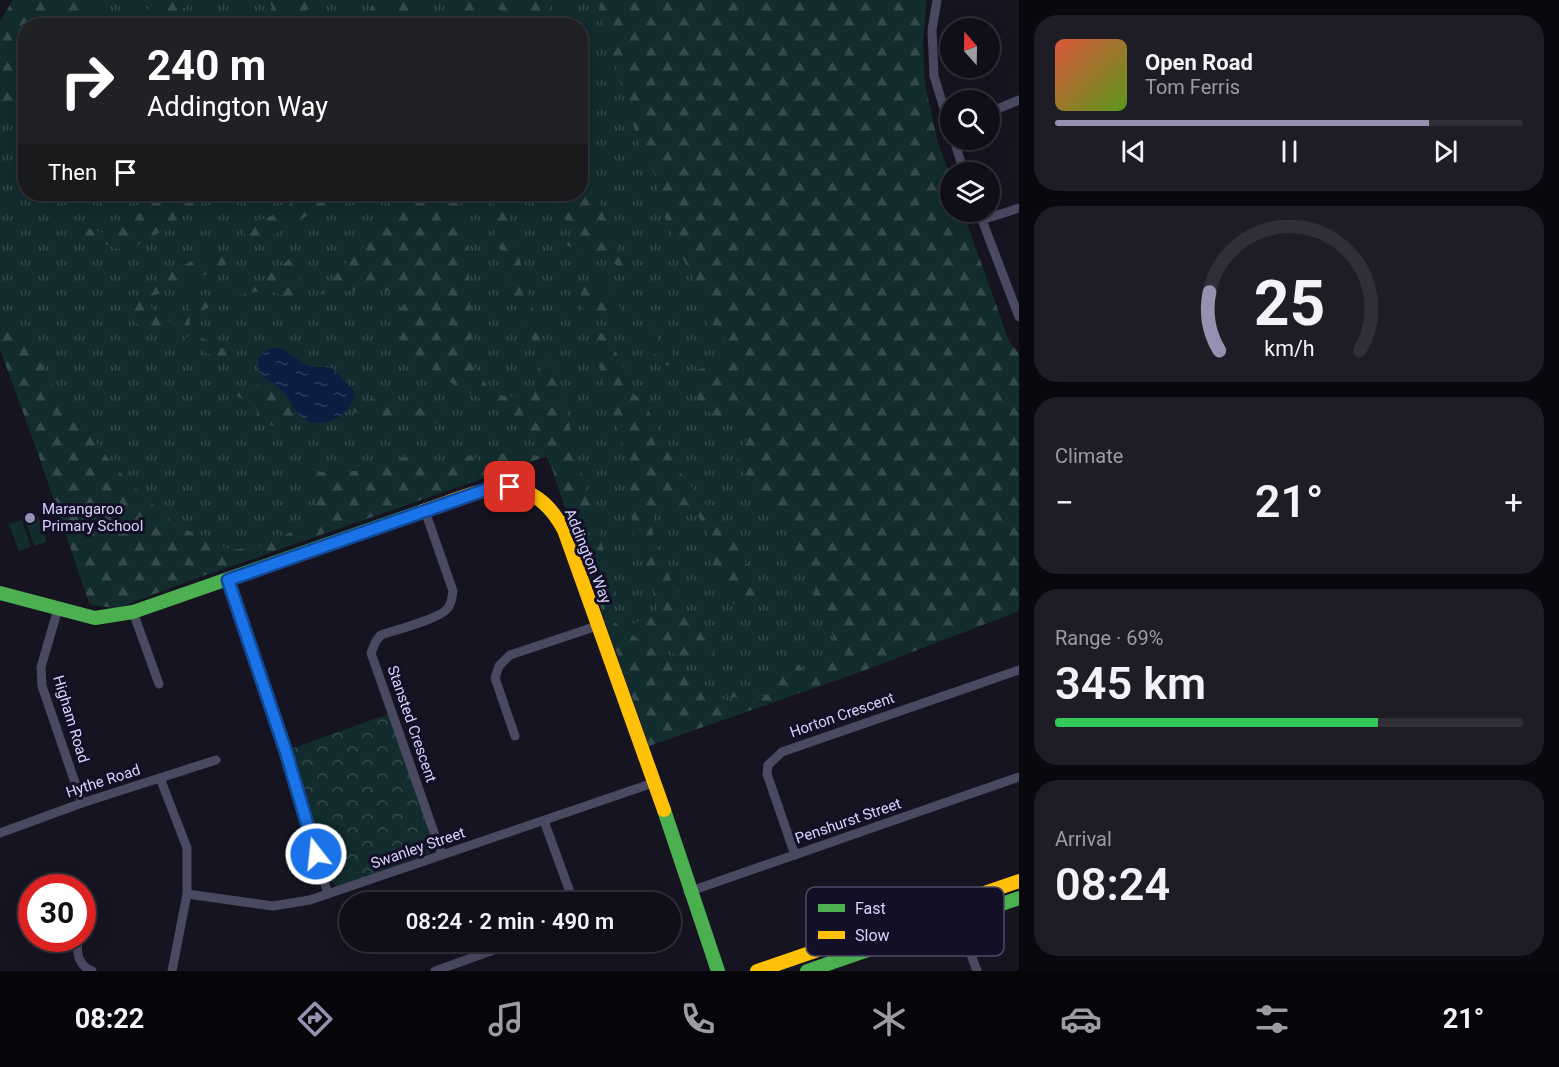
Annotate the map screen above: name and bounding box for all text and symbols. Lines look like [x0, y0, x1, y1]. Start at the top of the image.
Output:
north arrow [940, 18, 1000, 78]
map controls [940, 18, 1000, 222]
text: 240 m [147, 41, 266, 90]
icon: right [48, 42, 126, 120]
text: Open Road [1145, 50, 1253, 75]
text: Tom Ferris [1145, 75, 1240, 99]
button: search [940, 90, 1000, 150]
text: Addington Way [147, 91, 328, 123]
icon: previous [1117, 135, 1150, 168]
icon: pause [1273, 135, 1306, 168]
icon: next [1429, 135, 1462, 168]
icon: arrive [109, 156, 142, 189]
text: Then [48, 160, 97, 185]
button: layers [940, 162, 1000, 222]
text: 25 [1253, 267, 1325, 340]
text: km/h [1264, 337, 1314, 362]
text: Climate [1055, 444, 1123, 468]
pin [484, 461, 535, 512]
icon: arrive [493, 470, 526, 503]
text: 21° [1255, 475, 1323, 528]
text: − [1055, 483, 1074, 522]
text: + [1504, 483, 1523, 522]
place label: Marangaroo Primary School [42, 500, 143, 535]
street label: Addington Way [561, 506, 615, 606]
marker: Marangaroo Primary School [23, 511, 37, 525]
text: Range · 69% [1055, 626, 1163, 650]
text: 345 km [1055, 657, 1206, 710]
street label: Stansted Crescent [384, 663, 440, 785]
street label: Higham Road [49, 673, 93, 765]
street label: Horton Crescent [787, 689, 897, 741]
street label: Hythe Road [64, 761, 142, 801]
street label: Penshurst Street [793, 794, 903, 848]
position arrow [284, 822, 348, 886]
street label: Swanley Street [368, 823, 468, 873]
text: Arrival [1055, 827, 1112, 851]
text: 08:24 [1055, 858, 1170, 911]
speed limit sign: 30 [18, 874, 96, 952]
legend [806, 887, 1004, 956]
text: Fast [855, 899, 886, 918]
text: 08:24 · 2 min · 490 m [406, 909, 614, 934]
text: Slow [855, 926, 890, 945]
icon: directions [294, 998, 336, 1040]
icon: music [485, 998, 527, 1040]
icon: phone [677, 998, 719, 1040]
icon: climate [868, 998, 910, 1040]
icon: car [1060, 998, 1102, 1040]
icon: filters [1251, 998, 1293, 1040]
text: 08:22 [75, 1003, 144, 1035]
text: 21° [1443, 1003, 1484, 1035]

